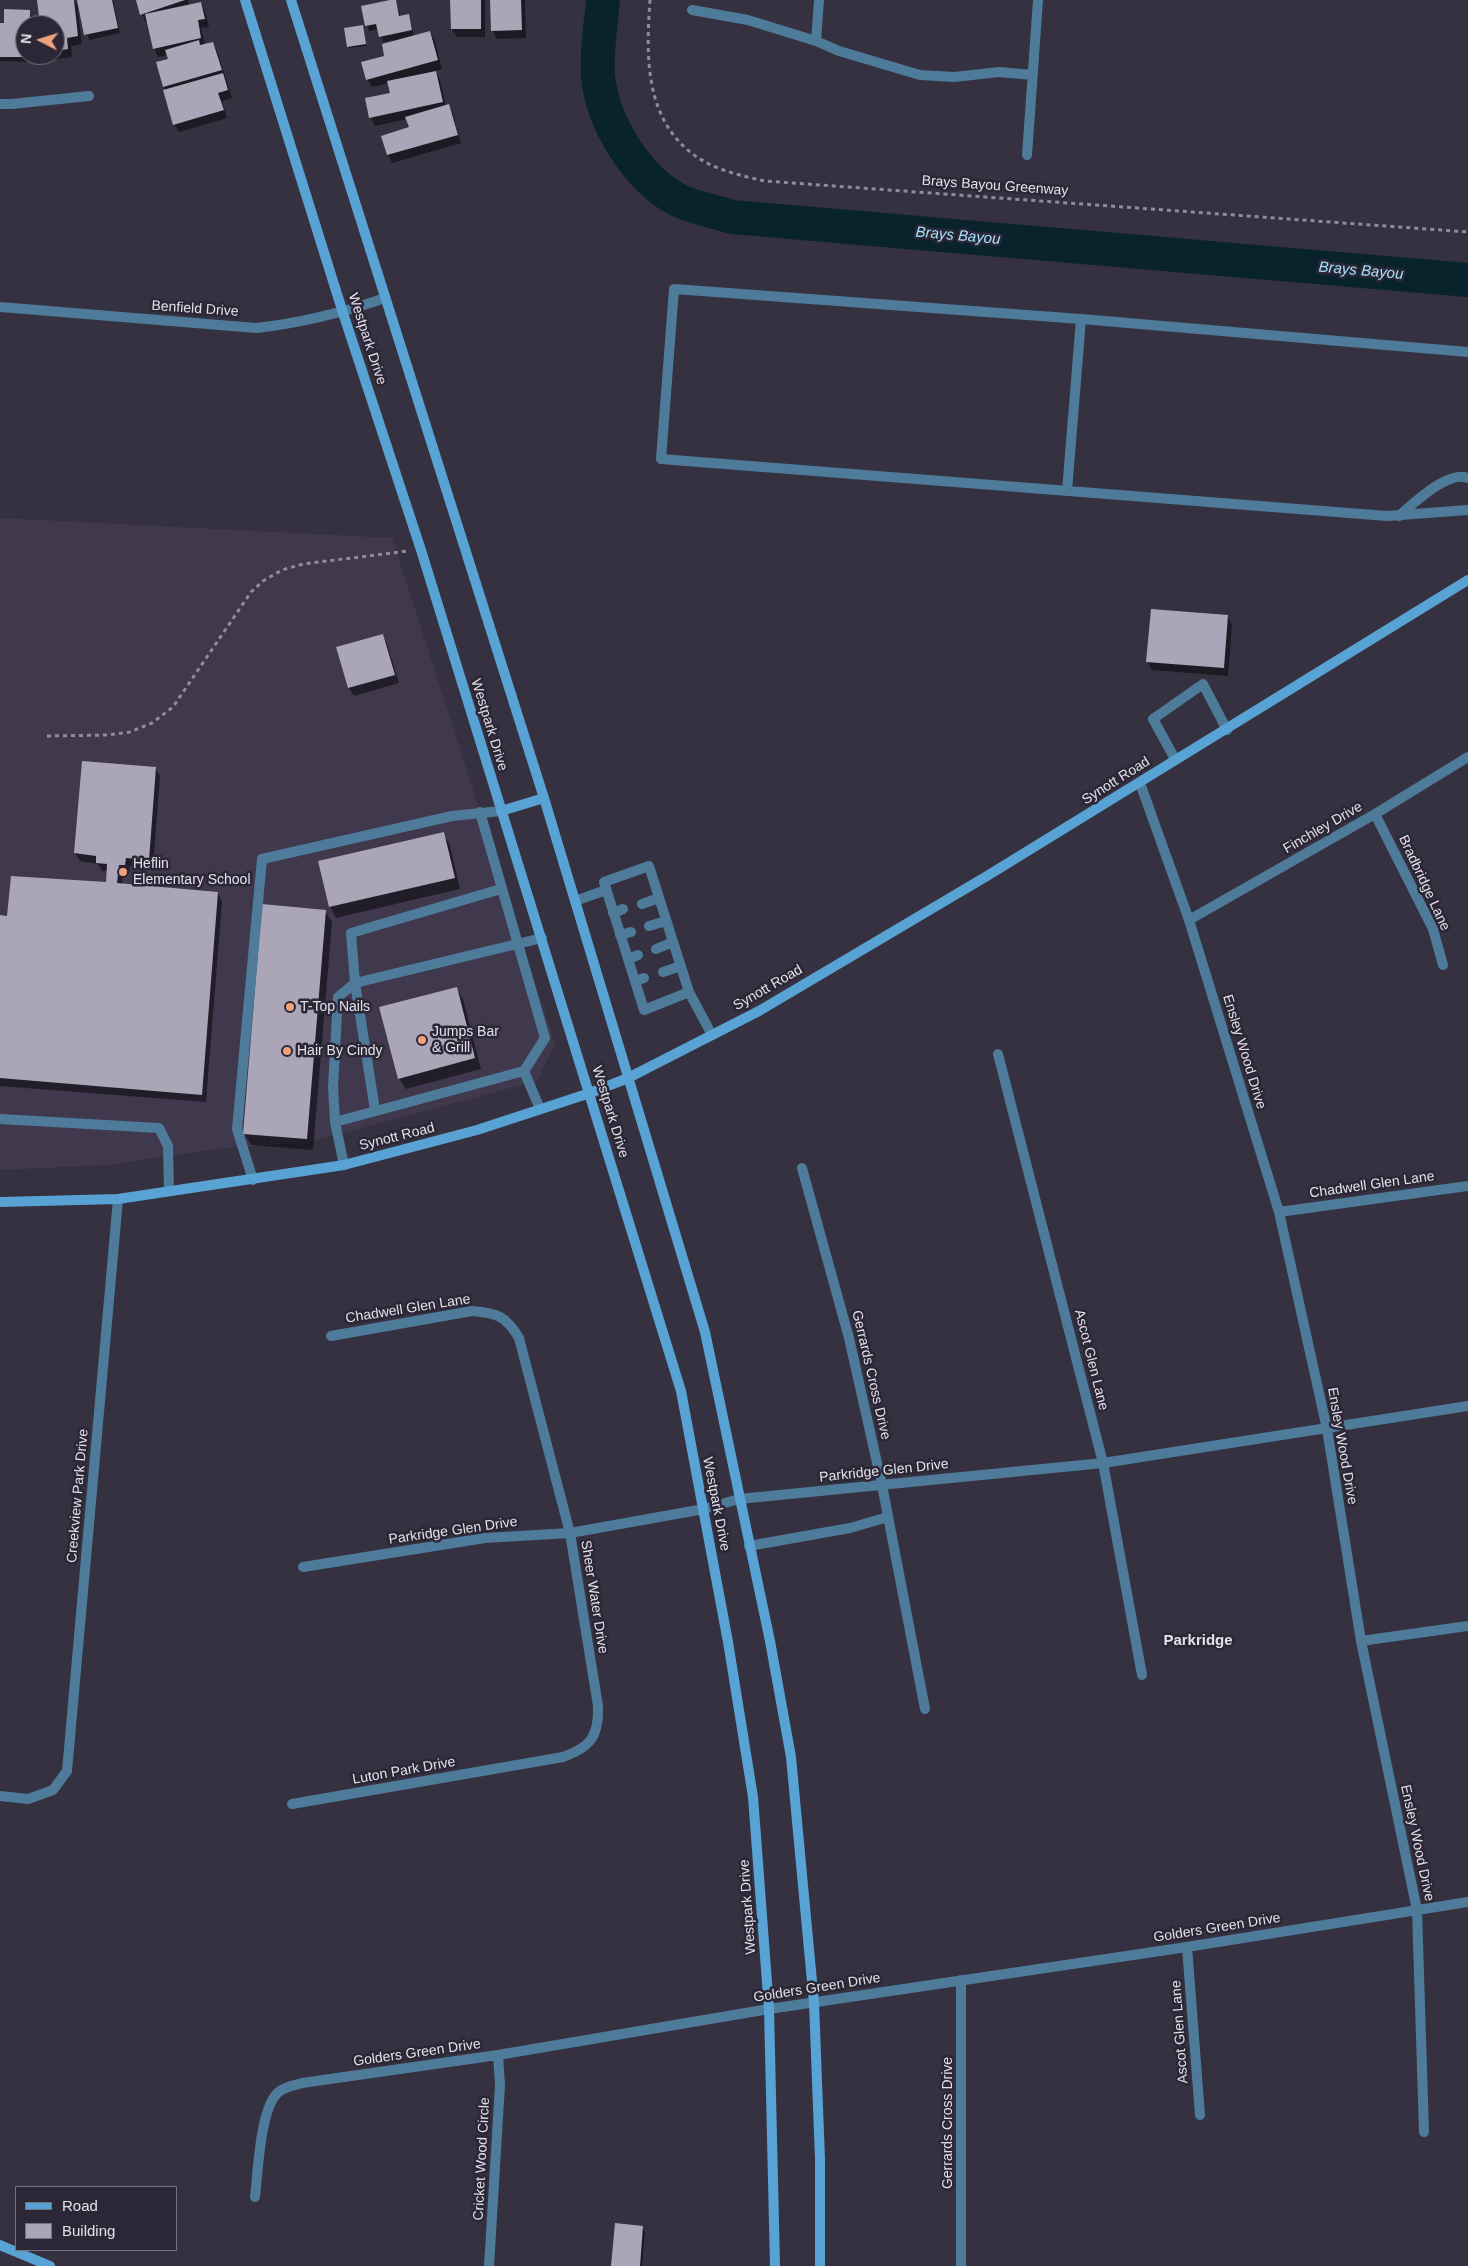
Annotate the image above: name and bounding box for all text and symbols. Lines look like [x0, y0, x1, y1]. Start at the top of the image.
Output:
north arrow [15, 15, 65, 65]
text: N [18, 33, 34, 45]
street label: Brays Bayou Greenway [921, 172, 1069, 200]
water label: Brays Bayou [915, 223, 1001, 249]
water label: Brays Bayou [1318, 258, 1404, 284]
street label: Westpark Drive [344, 291, 390, 387]
street label: Benfield Drive [151, 298, 239, 320]
street label: Westpark Drive [467, 677, 511, 773]
street label: Synott Road [1079, 753, 1153, 809]
street label: Finchley Drive [1280, 799, 1366, 857]
street label: Bradbridge Lane [1395, 833, 1453, 933]
place label: Heflin Elementary School [133, 856, 251, 889]
marker: Heflin Elementary School [117, 866, 129, 878]
street label: Synott Road [730, 961, 806, 1015]
street label: Ensley Wood Drive [1219, 993, 1269, 1111]
place label: T-Top Nails [300, 999, 370, 1015]
marker: T-Top Nails [284, 1001, 296, 1013]
place label: Jumps Bar & Grill [432, 1024, 499, 1056]
marker: Jumps Bar & Grill [416, 1034, 428, 1046]
place label: Hair By Cindy [297, 1043, 383, 1059]
marker: Hair By Cindy [281, 1045, 293, 1057]
street label: Westpark Drive [588, 1064, 632, 1160]
street label: Synott Road [358, 1120, 436, 1154]
street label: Chadwell Glen Lane [1308, 1168, 1436, 1202]
street label: Chadwell Glen Lane [344, 1291, 472, 1327]
street label: Ascot Glen Lane [1070, 1308, 1112, 1412]
street label: Gerrards Cross Drive [848, 1309, 894, 1441]
street label: Ensley Wood Drive [1323, 1386, 1361, 1506]
street label: Creekview Park Drive [64, 1428, 92, 1564]
street label: Westpark Drive [699, 1456, 733, 1552]
street label: Parkridge Glen Drive [819, 1456, 949, 1486]
street label: Parkridge Glen Drive [387, 1514, 519, 1548]
street label: Sheer Water Drive [577, 1539, 611, 1655]
district label: Parkridge [1163, 1632, 1233, 1650]
street label: Luton Park Drive [351, 1754, 457, 1788]
street label: Ensley Wood Drive [1396, 1783, 1438, 1903]
street label: Westpark Drive [736, 1859, 760, 1955]
street label: Golders Green Drive [1152, 1910, 1282, 1946]
street label: Golders Green Drive [752, 1970, 882, 2006]
street label: Ascot Glen Lane [1168, 1980, 1192, 2084]
street label: Golders Green Drive [352, 2036, 482, 2070]
street label: Gerrards Cross Drive [940, 2057, 956, 2189]
street label: Cricket Wood Circle [470, 2097, 494, 2221]
legend [15, 2186, 178, 2251]
text: Road [62, 2197, 98, 2214]
text: Building [62, 2222, 115, 2239]

